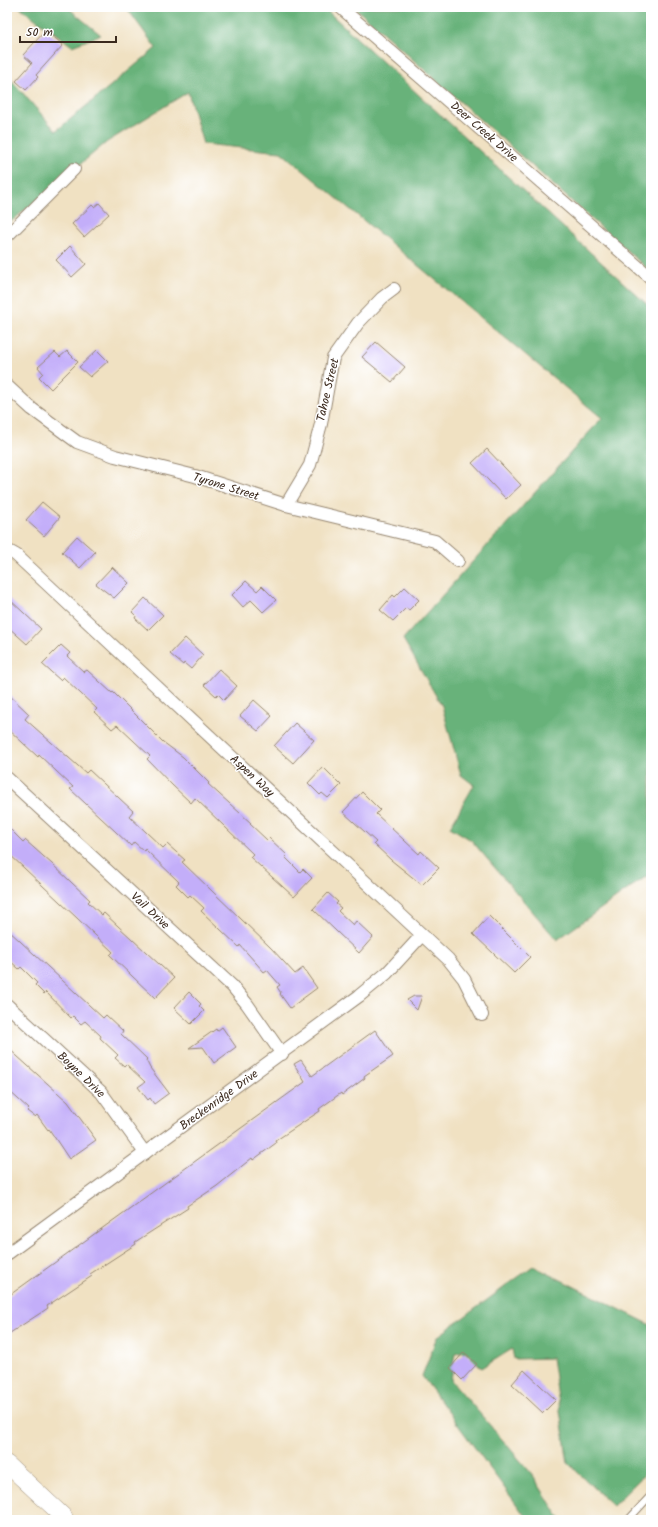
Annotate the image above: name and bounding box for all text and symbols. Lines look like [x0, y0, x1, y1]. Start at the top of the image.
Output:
scale bar [20, 18, 116, 44]
text: 50 m [26, 23, 53, 42]
street label: Deer Creek Drive [446, 97, 523, 167]
street label: Tahoe Street [311, 356, 345, 424]
street label: Tyrone Street [190, 468, 262, 506]
street label: Aspen Way [225, 750, 279, 802]
street label: Vail Drive [126, 888, 174, 935]
street label: Boyne Drive [53, 1047, 110, 1103]
street label: Breckenridge Drive [176, 1064, 263, 1135]

